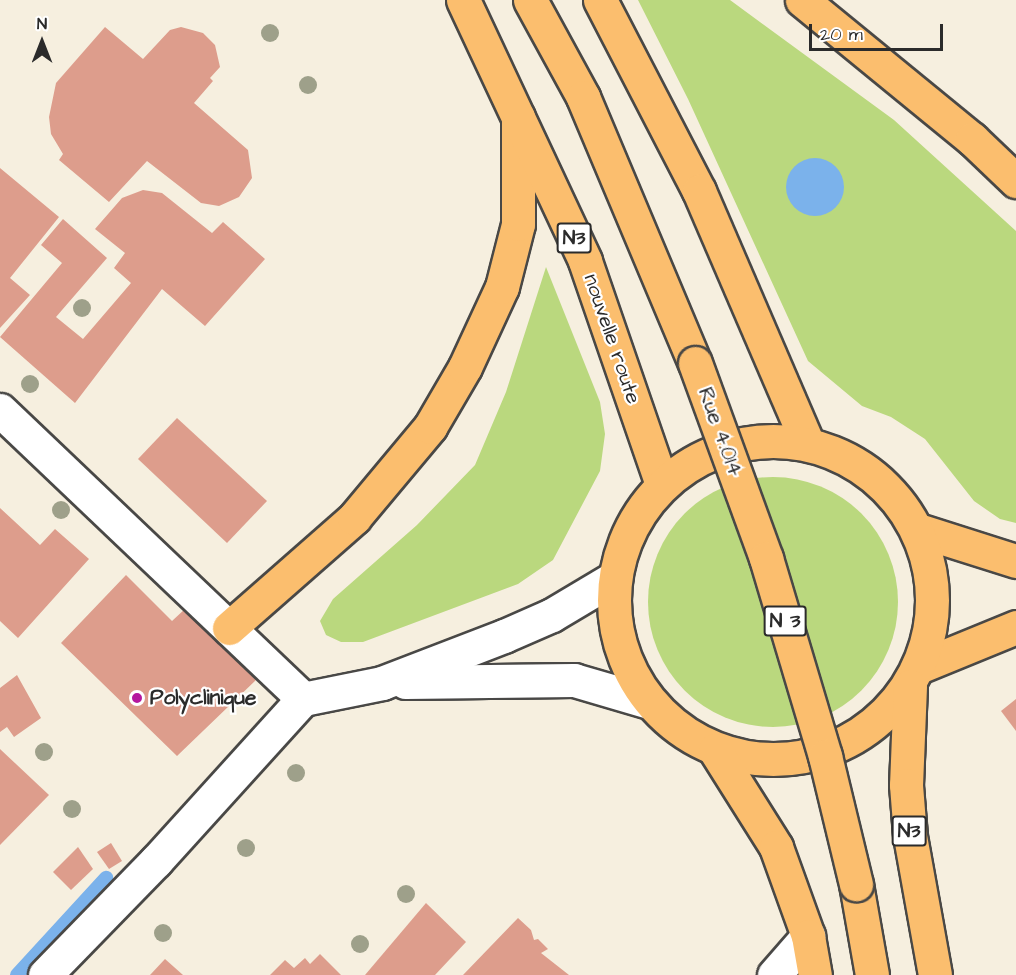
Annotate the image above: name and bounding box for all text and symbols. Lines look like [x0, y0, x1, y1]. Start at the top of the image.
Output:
north arrow [12, 12, 72, 72]
scale bar [812, 12, 946, 50]
text: N [37, 13, 47, 35]
text: 20 m [820, 22, 863, 47]
road number: N3 [556, 221, 592, 255]
street label: nouvelle route [578, 271, 646, 407]
street label: Rue 4.014 [692, 384, 748, 480]
road number: N 3 [762, 604, 808, 638]
place label: Polyclinique [150, 685, 256, 711]
marker: Polyclinique [128, 689, 146, 707]
road number: N3 [891, 814, 927, 848]

